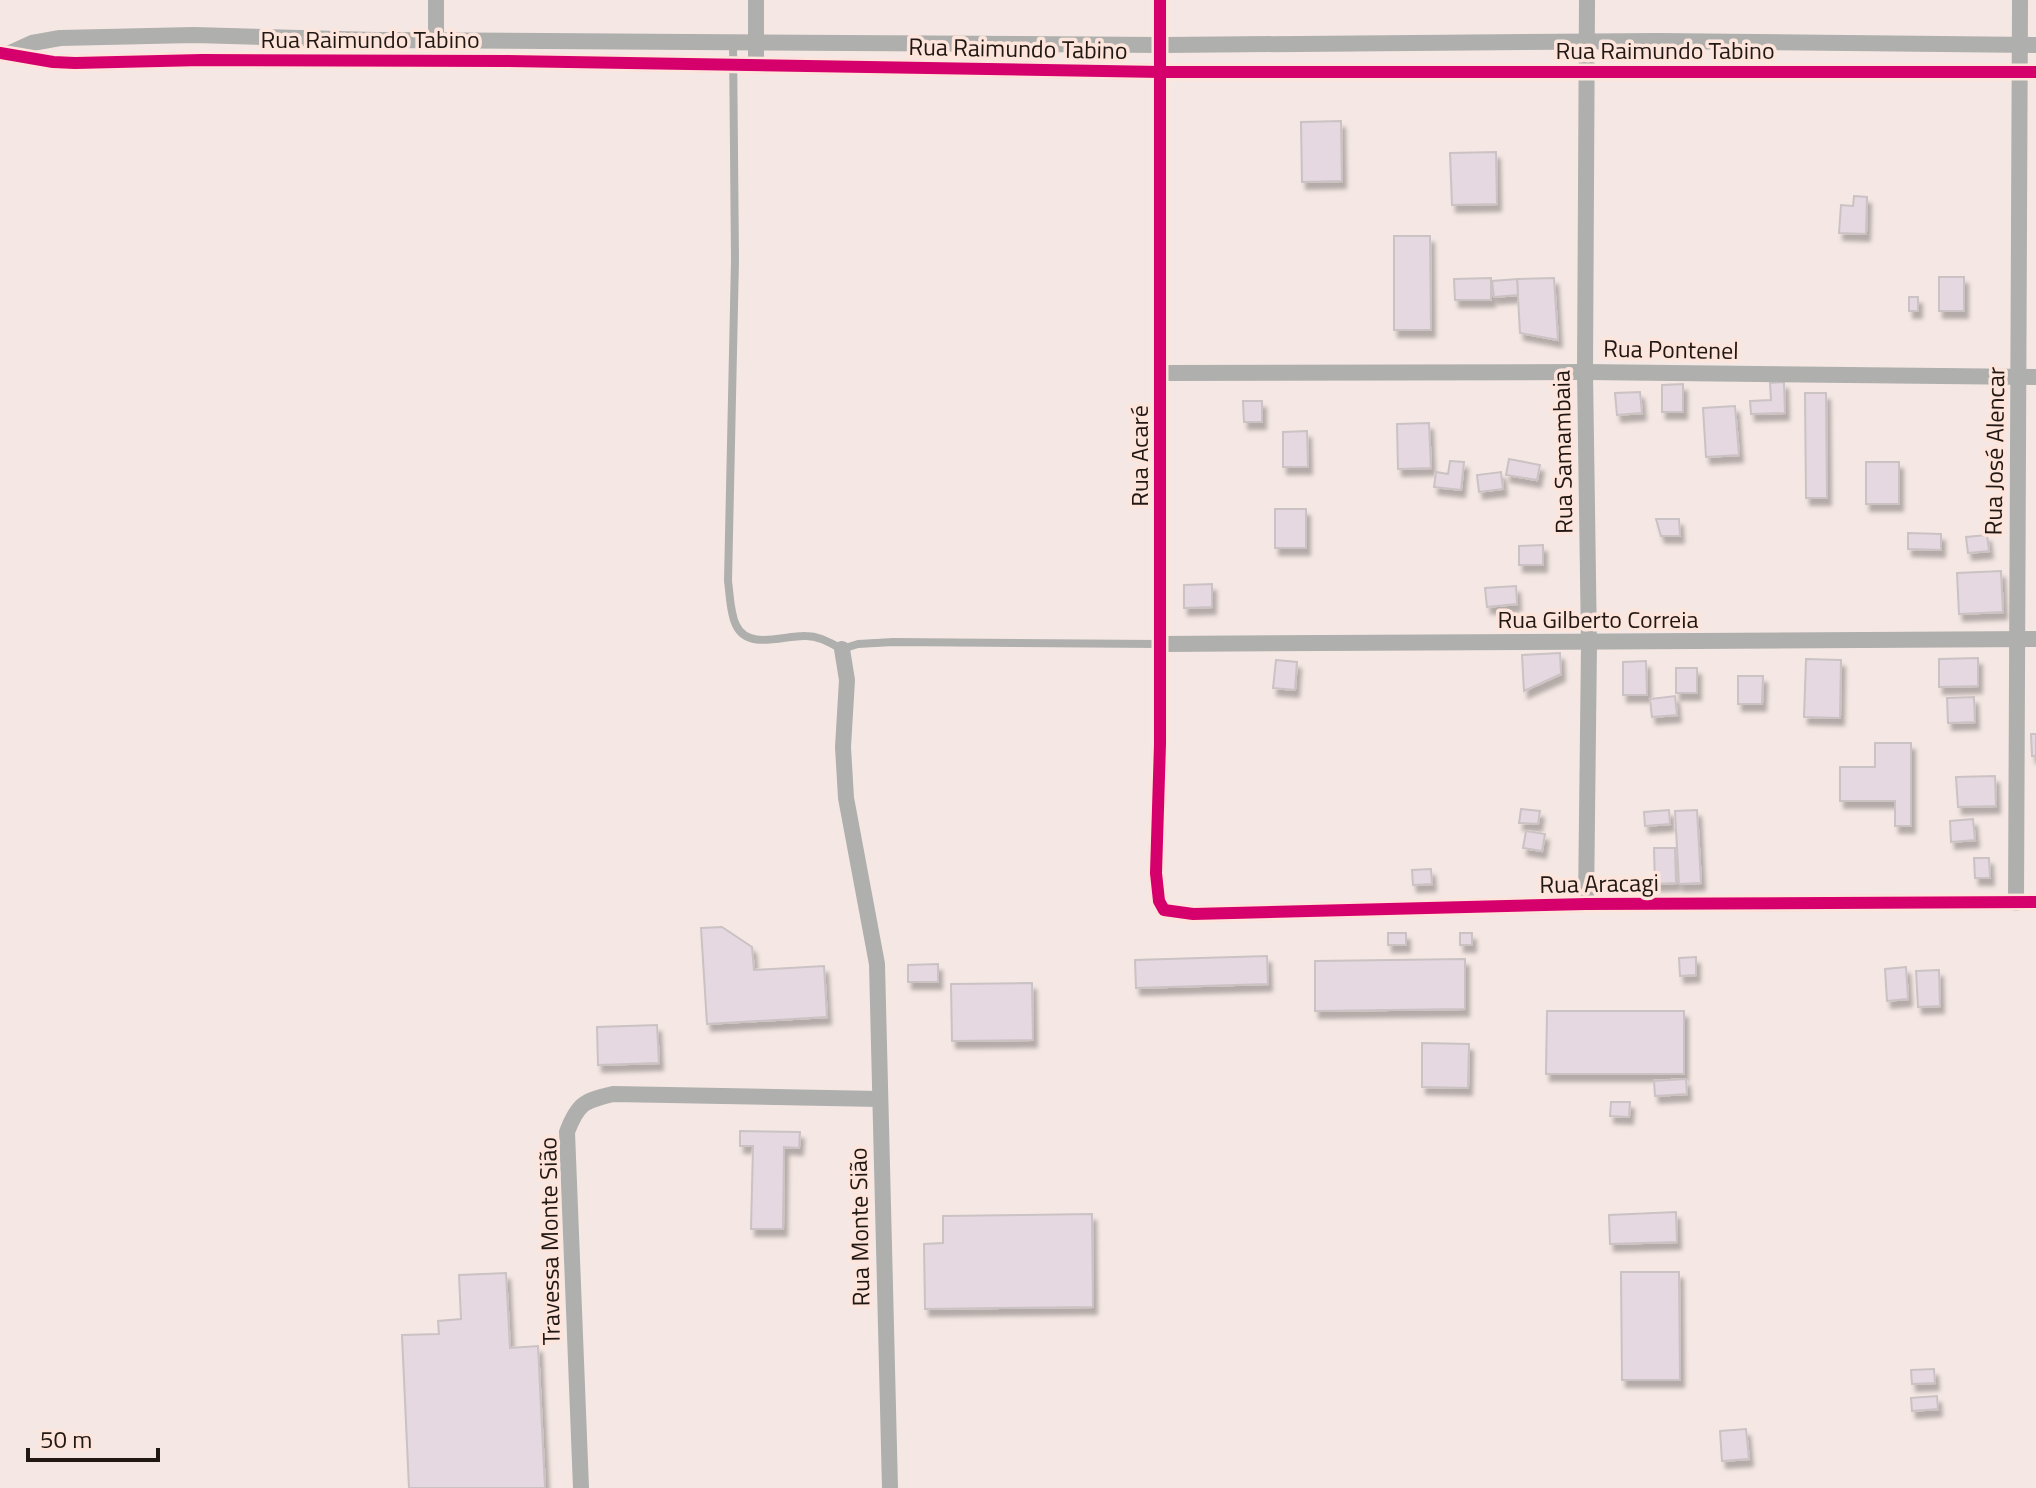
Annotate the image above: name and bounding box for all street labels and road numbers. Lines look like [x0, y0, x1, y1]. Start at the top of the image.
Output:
street label: Rua Raimundo Tabino [260, 21, 480, 57]
street label: Rua Raimundo Tabino [908, 28, 1128, 68]
street label: Rua Raimundo Tabino [1555, 32, 1775, 68]
street label: Rua Pontenel [1603, 330, 1739, 368]
street label: Rua José Alencar [1975, 366, 2013, 536]
street label: Rua Samambaia [1543, 370, 1581, 534]
street label: Rua Acaré [1121, 405, 1157, 507]
street label: Rua Gilberto Correia [1497, 601, 1699, 637]
street label: Rua Aracagi [1539, 864, 1659, 902]
street label: Travessa Monte Sião [529, 1137, 569, 1345]
street label: Rua Monte Sião [840, 1147, 878, 1307]

